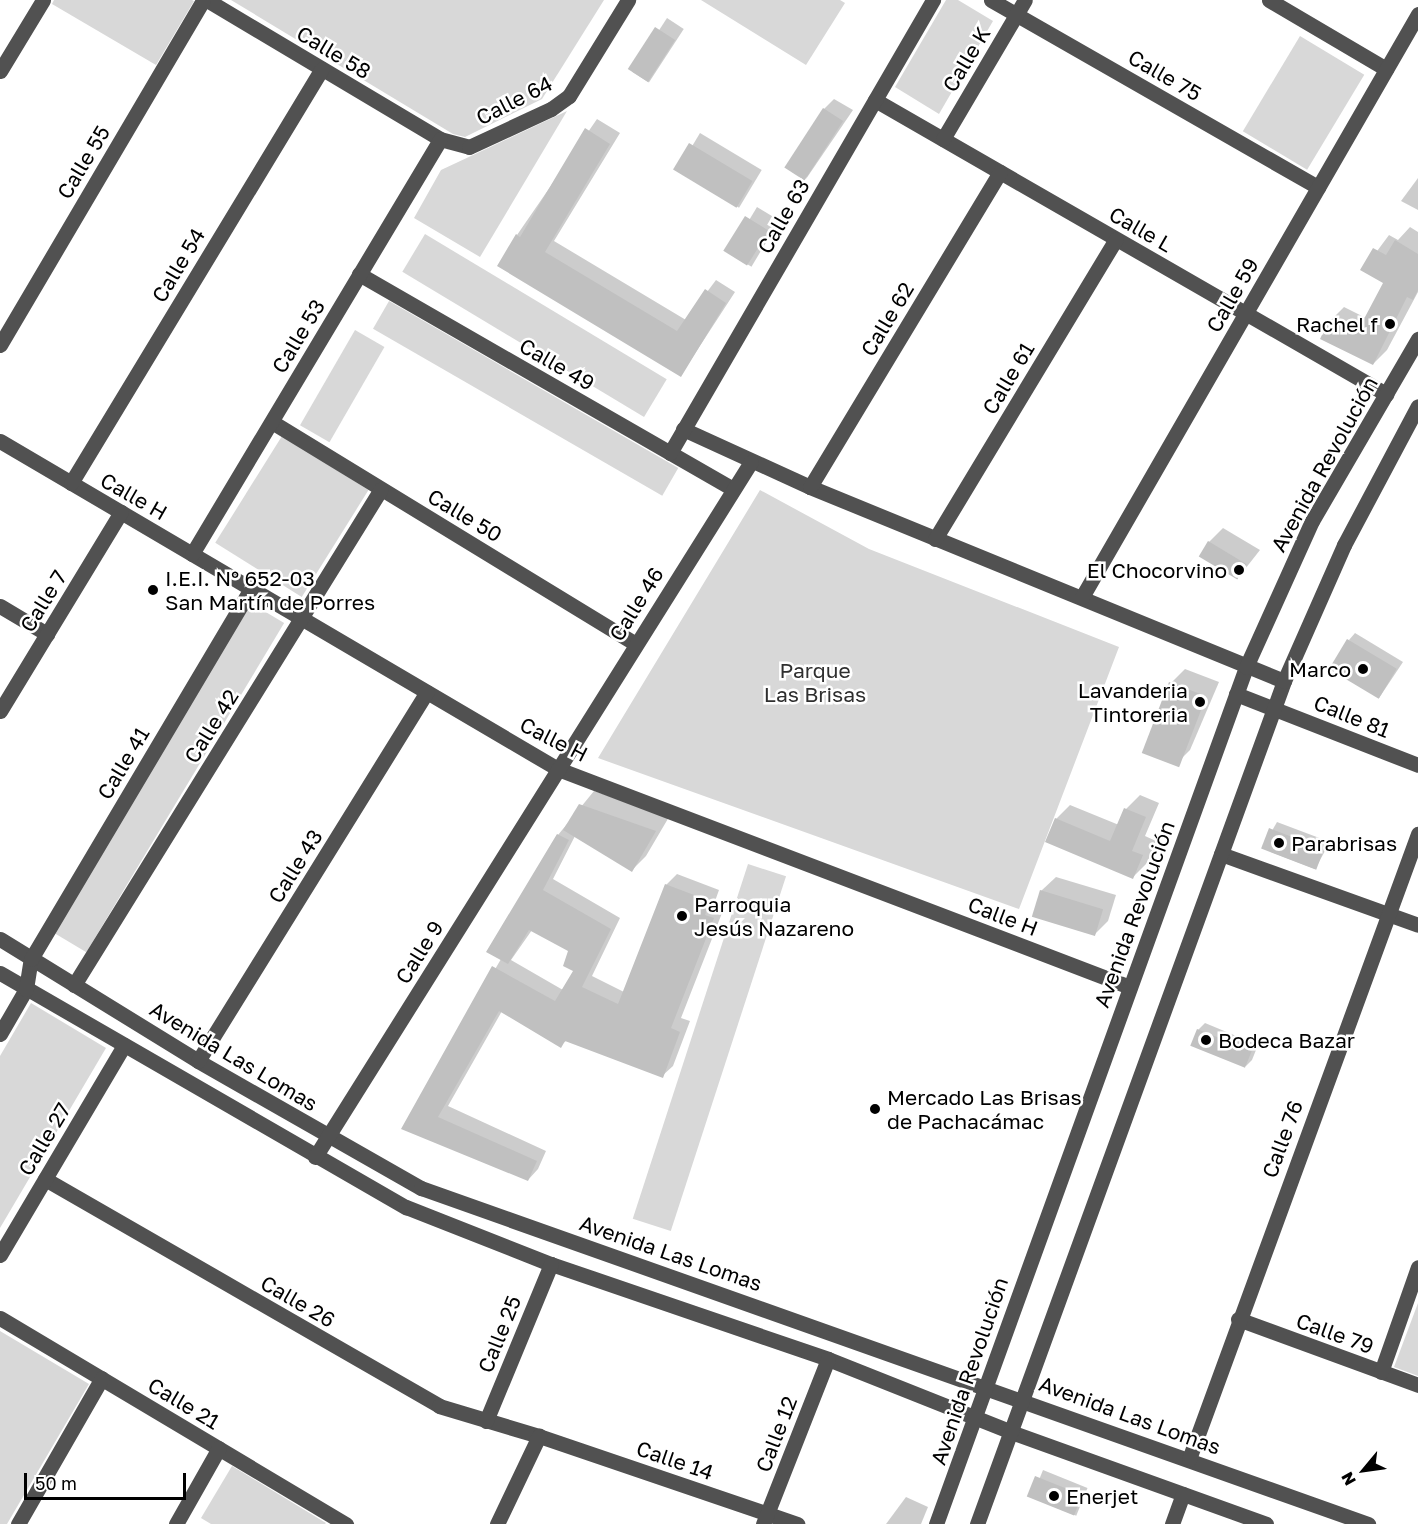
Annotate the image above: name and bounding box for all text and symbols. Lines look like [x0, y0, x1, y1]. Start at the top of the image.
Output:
street label: Calle 58 [292, 20, 376, 84]
street label: Calle K [937, 22, 995, 96]
street label: Calle 75 [1124, 44, 1206, 106]
street label: Calle 64 [472, 70, 556, 130]
street label: Calle 55 [51, 121, 115, 203]
street label: Calle 63 [752, 174, 814, 258]
street label: Calle L [1105, 201, 1177, 257]
street label: Calle 54 [146, 223, 210, 307]
street label: Calle 59 [1201, 253, 1263, 337]
street label: Calle 62 [855, 277, 919, 361]
street label: Calle 53 [266, 295, 330, 377]
place label: Rachel f [1296, 311, 1378, 337]
marker: Rachel f [1383, 317, 1397, 331]
street label: Calle 49 [515, 333, 599, 395]
street label: Calle 61 [977, 337, 1039, 419]
street label: Avenida Revolución [1265, 372, 1383, 556]
street label: Calle H [96, 467, 172, 525]
street label: Calle 50 [423, 483, 507, 547]
place label: El Chocorvino [1087, 557, 1227, 583]
street label: Calle 46 [604, 562, 668, 646]
marker: El Chocorvino [1232, 563, 1246, 577]
place label: I.E.I. N° 652-03 San Martín de Porres [165, 565, 375, 615]
street label: Calle 7 [14, 566, 72, 636]
marker: I.E.I. N° 652-03 San Martín de Porres [146, 583, 160, 597]
place label: Marco [1289, 656, 1351, 682]
park label: Parque Las Brisas [764, 657, 866, 707]
marker: Marco [1356, 662, 1370, 676]
place label: Lavanderia Tintoreria [1078, 677, 1188, 727]
street label: Calle 42 [179, 685, 243, 767]
street label: Calle 81 [1310, 689, 1394, 743]
marker: Lavanderia Tintoreria [1193, 695, 1207, 709]
street label: Calle H [516, 711, 592, 767]
street label: Calle 41 [92, 722, 154, 804]
street label: Avenida Revolución [1089, 817, 1179, 1011]
street label: Calle 43 [263, 825, 327, 907]
place label: Parabrisas [1291, 830, 1397, 856]
marker: Parabrisas [1272, 836, 1286, 850]
place label: Parroquia Jesús Nazareno [694, 891, 854, 941]
street label: Calle H [965, 891, 1041, 941]
marker: Parroquia Jesús Nazareno [675, 909, 689, 923]
street label: Calle 9 [390, 916, 448, 988]
street label: Avenida Las Lomas [146, 996, 322, 1116]
place label: Bodeca Bazar [1218, 1027, 1355, 1053]
marker: Bodeca Bazar [1199, 1033, 1213, 1047]
place label: Mercado Las Brisas de Pachacámac [887, 1084, 1082, 1134]
street label: Calle 76 [1256, 1097, 1308, 1181]
street label: Calle 27 [13, 1098, 75, 1180]
marker: Mercado Las Brisas de Pachacámac [868, 1102, 882, 1116]
street label: Avenida Las Lomas [576, 1210, 766, 1296]
street label: Calle 26 [256, 1270, 340, 1332]
street label: Avenida Revolución [925, 1274, 1013, 1468]
street label: Calle 25 [472, 1292, 526, 1376]
street label: Calle 79 [1293, 1307, 1377, 1359]
street label: Avenida Las Lomas [1036, 1370, 1224, 1460]
street label: Calle 21 [144, 1372, 224, 1434]
street label: Calle 12 [750, 1393, 802, 1475]
street label: Calle 14 [633, 1435, 717, 1485]
north arrow [1334, 1440, 1394, 1500]
scale bar [27, 1461, 189, 1499]
text: N [1337, 1469, 1360, 1489]
text: 50 m [35, 1472, 77, 1494]
place label: Enerjet [1066, 1483, 1138, 1509]
marker: Enerjet [1047, 1489, 1061, 1503]

